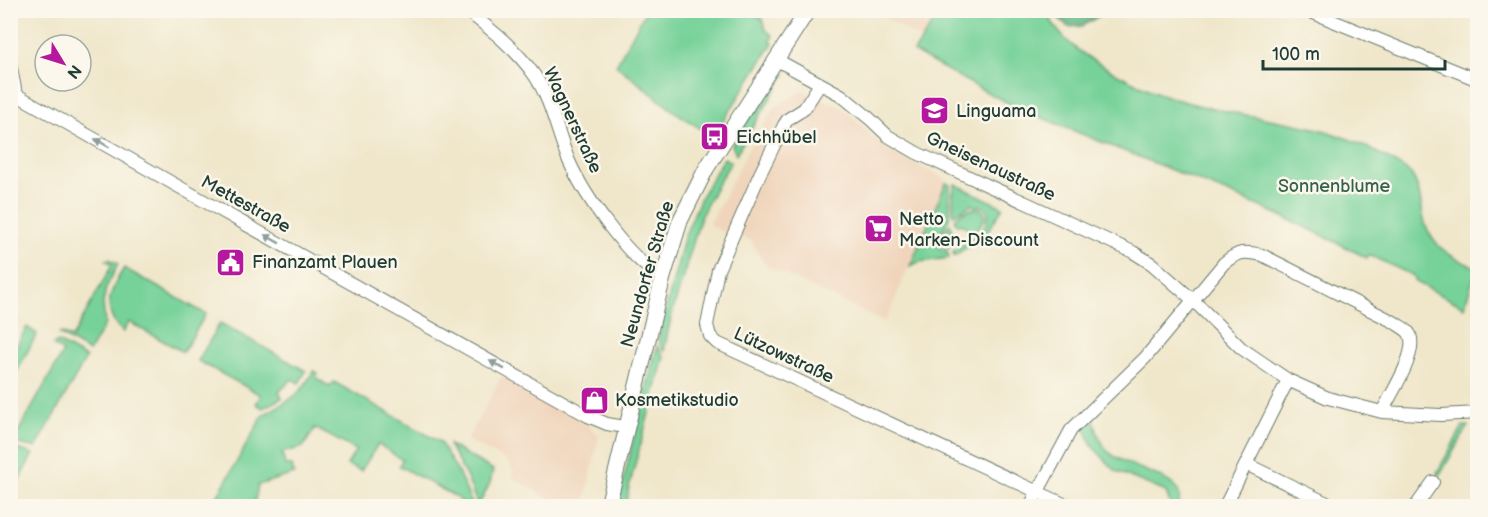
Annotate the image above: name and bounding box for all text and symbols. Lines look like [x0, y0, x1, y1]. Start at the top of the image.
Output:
north arrow [33, 33, 93, 93]
scale bar [1263, 33, 1444, 71]
text: 100 m [1272, 44, 1320, 65]
text: N [62, 61, 85, 82]
street label: Wagnerstraße [539, 64, 606, 177]
school or university icon: Linguama [919, 95, 951, 127]
place label: Linguama [956, 101, 1036, 122]
bus stop icon: Eichhübel [699, 121, 731, 153]
place label: Eichhübel [736, 127, 816, 148]
street label: Gneisenaustraße [923, 127, 1059, 206]
one-way arrow [93, 138, 110, 148]
street label: Mettestraße [197, 171, 294, 238]
park label: Sonnenblume [1278, 176, 1390, 197]
street label: Neundorfer Straße [617, 198, 679, 350]
place label: Netto Marken-Discount [899, 209, 1039, 251]
supermarket icon: Netto Marken-Discount [862, 213, 894, 245]
one-way arrow [264, 234, 280, 245]
public building icon: Finanzamt Plauen [215, 246, 247, 278]
place label: Finanzamt Plauen [252, 252, 398, 273]
street label: Lützowstraße [730, 323, 837, 388]
one-way arrow [488, 360, 505, 370]
shop icon: Kosmetikstudio [578, 384, 610, 416]
place label: Kosmetikstudio [615, 390, 739, 411]

